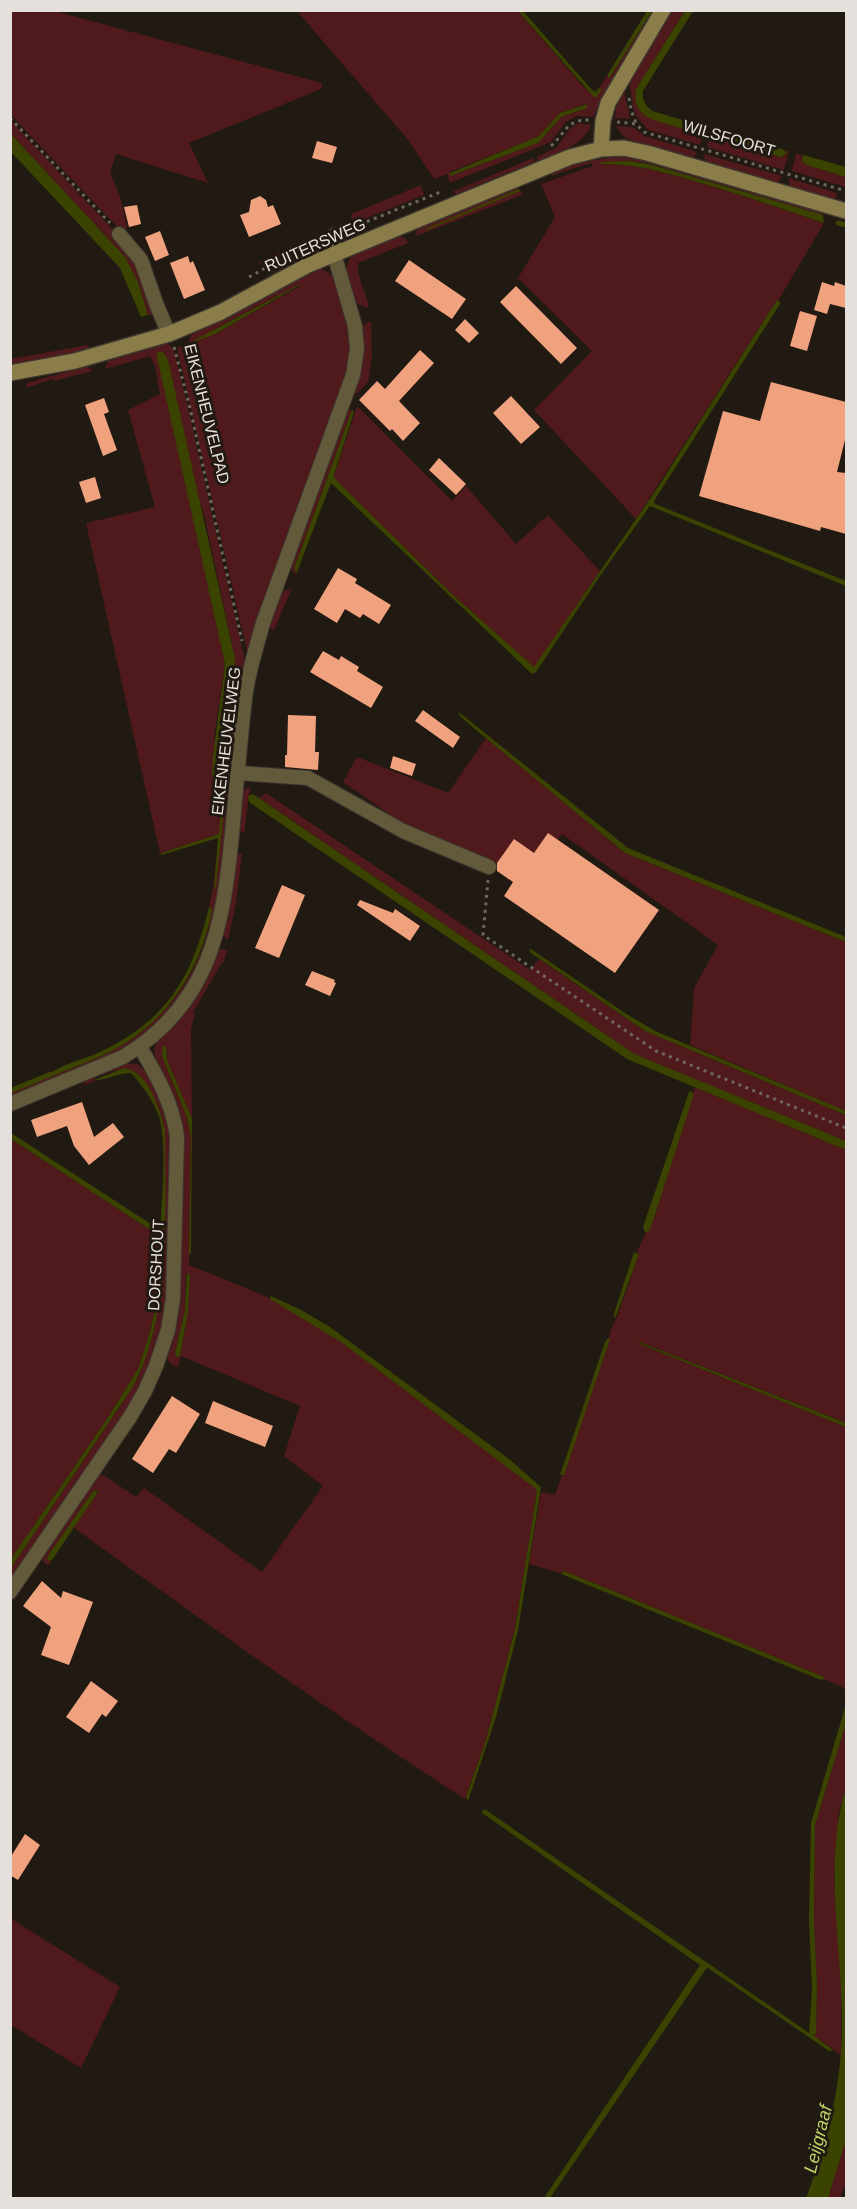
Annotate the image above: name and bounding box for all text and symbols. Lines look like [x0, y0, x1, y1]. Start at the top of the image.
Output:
street label: WILSFOORT [681, 117, 777, 159]
street label: RUITERSWEG [262, 215, 368, 275]
street label: EIKENHEUVELPAD [181, 342, 233, 486]
street label: EIKENHEUVELWEG [208, 666, 244, 816]
street label: DORSHOUT [145, 1219, 167, 1311]
water label: Leijgraaf [800, 2101, 837, 2175]

